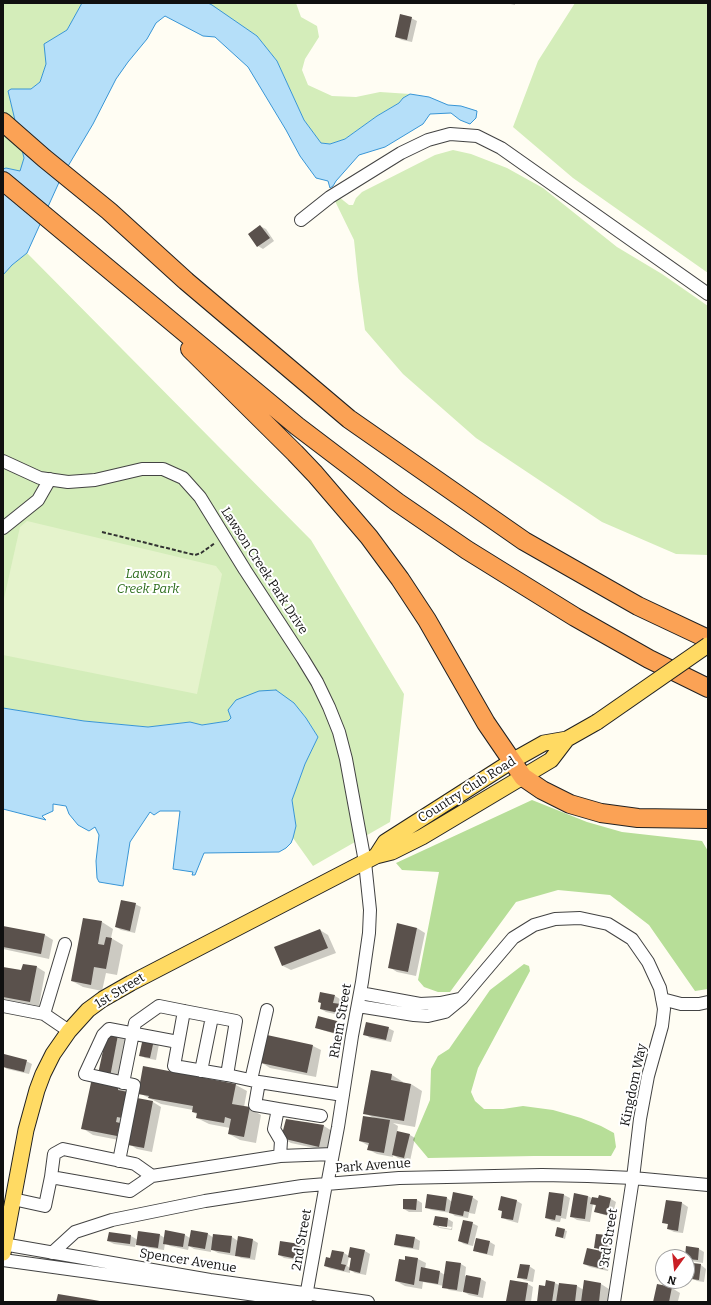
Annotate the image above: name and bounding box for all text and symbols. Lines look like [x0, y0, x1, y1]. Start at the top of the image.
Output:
street label: Lawson Creek Park Drive [217, 505, 311, 637]
park label: Lawson Creek Park [117, 566, 179, 597]
street label: Country Club Road [415, 754, 519, 826]
street label: 1st Street [92, 970, 148, 1012]
street label: Rhem Street [327, 982, 355, 1060]
street label: Kingdom Way [618, 1042, 650, 1128]
street label: Park Avenue [335, 1156, 411, 1176]
street label: 3rd Street [597, 1207, 621, 1269]
street label: 2nd Street [289, 1208, 315, 1272]
street label: Spencer Avenue [138, 1246, 238, 1276]
north arrow [655, 1249, 695, 1289]
text: N [666, 1273, 678, 1287]

